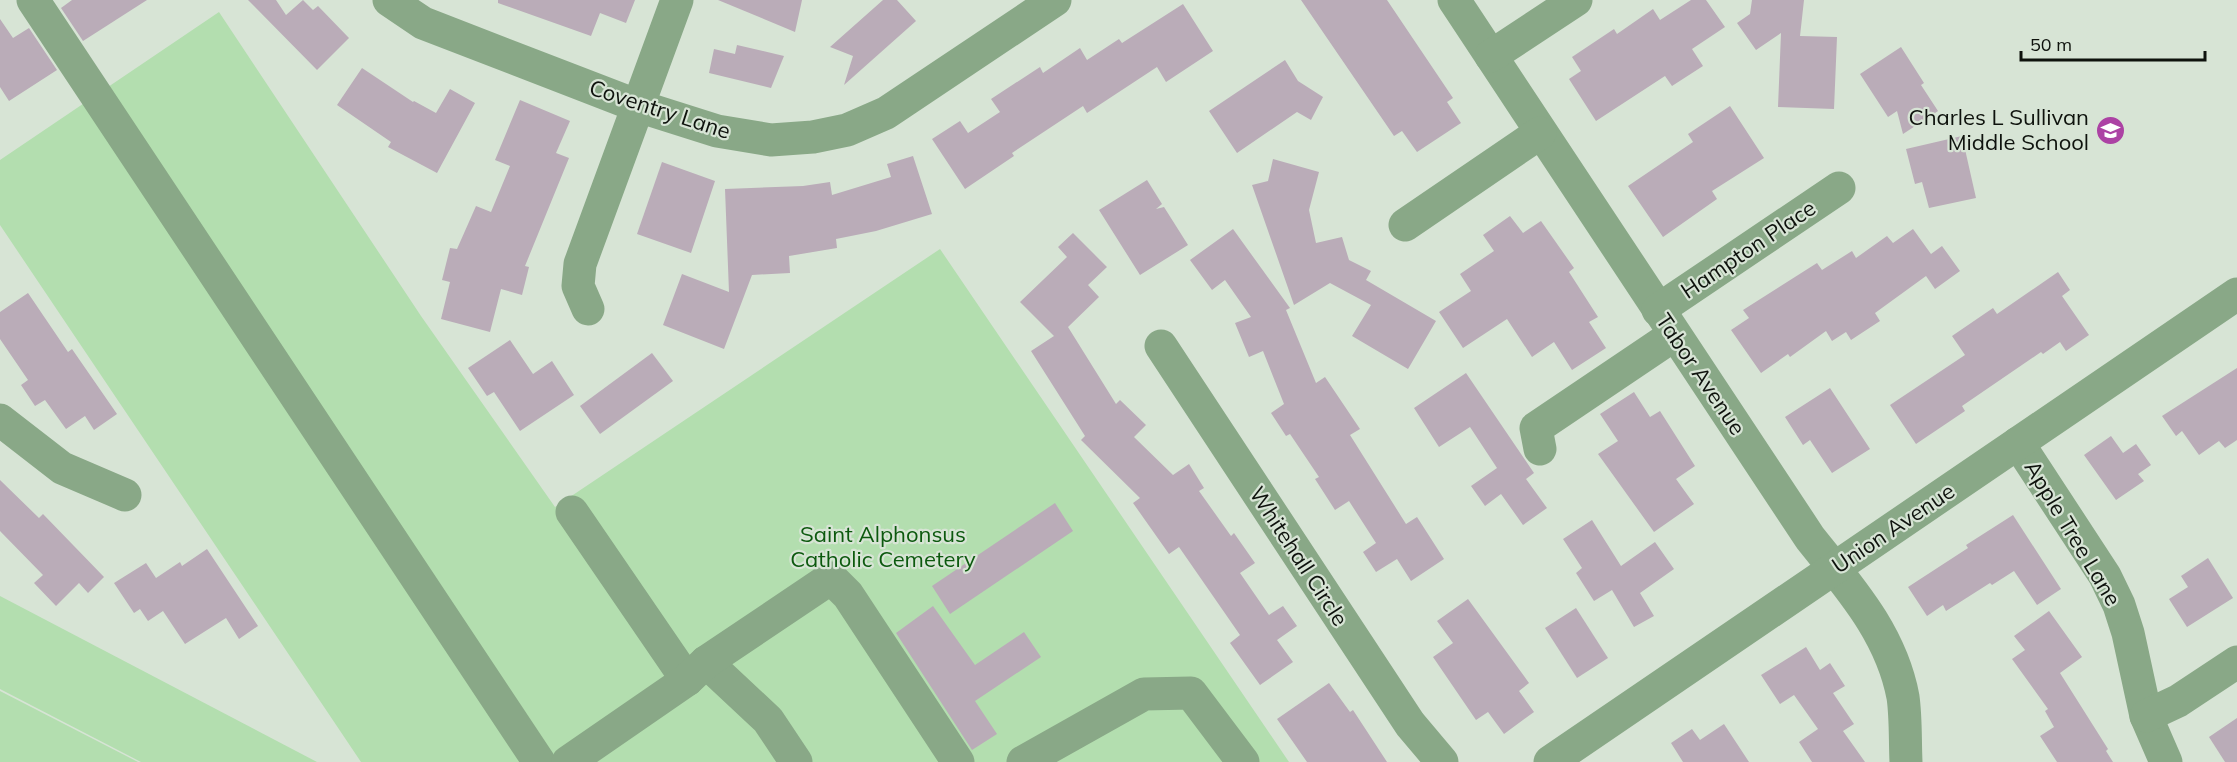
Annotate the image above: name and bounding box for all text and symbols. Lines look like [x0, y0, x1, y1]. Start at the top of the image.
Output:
scale bar [2021, 24, 2206, 62]
text: 50 m [2030, 33, 2072, 56]
street label: Coventry Lane [586, 73, 734, 145]
place label: Charles L Sullivan Middle School [1909, 103, 2089, 156]
school or university icon: Charles L Sullivan Middle School [2094, 114, 2126, 146]
street label: Hampton Place [1675, 194, 1821, 304]
street label: Tabor Avenue [1650, 308, 1752, 440]
street label: Apple Tree Lane [2019, 455, 2127, 611]
street label: Union Avenue [1826, 477, 1960, 579]
street label: Whitehall Circle [1244, 481, 1354, 631]
park label: Saint Alphonsus Catholic Cemetery [790, 520, 976, 573]

